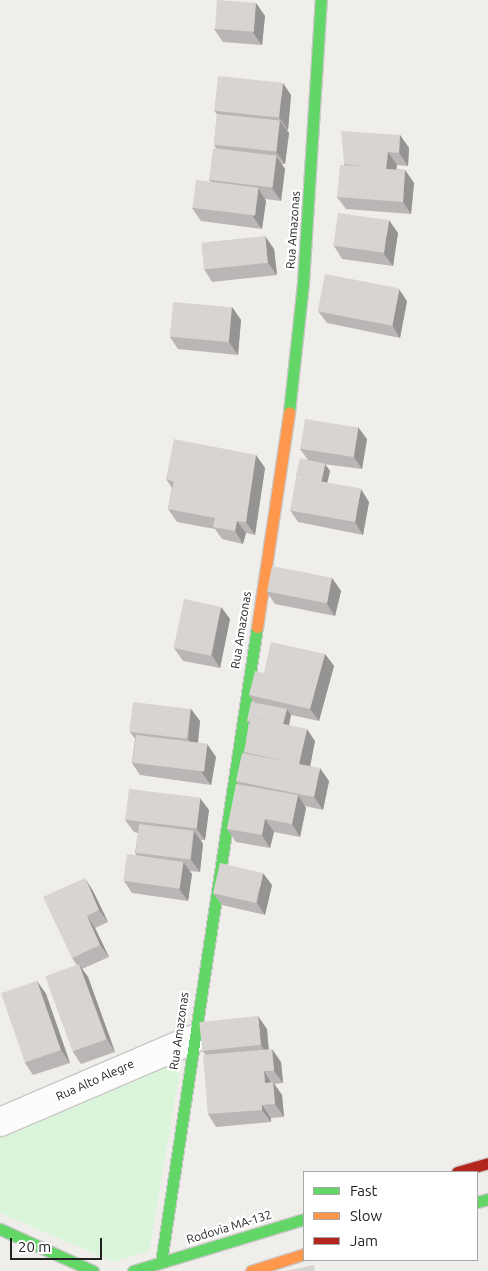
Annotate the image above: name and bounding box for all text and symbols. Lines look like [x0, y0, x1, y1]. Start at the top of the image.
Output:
street label: Rua Amazonas [283, 190, 303, 270]
street label: Rua Amazonas [228, 590, 254, 670]
street label: Rua Amazonas [166, 991, 192, 1071]
street label: Rua Alto Alegre [54, 1056, 136, 1104]
legend [303, 1171, 478, 1261]
text: Fast [350, 1182, 377, 1199]
street label: Rodovia MA-132 [185, 1207, 273, 1247]
text: Slow [350, 1207, 382, 1224]
scale bar [12, 1228, 105, 1260]
text: Jam [350, 1232, 378, 1249]
text: 20 m [18, 1238, 51, 1255]

